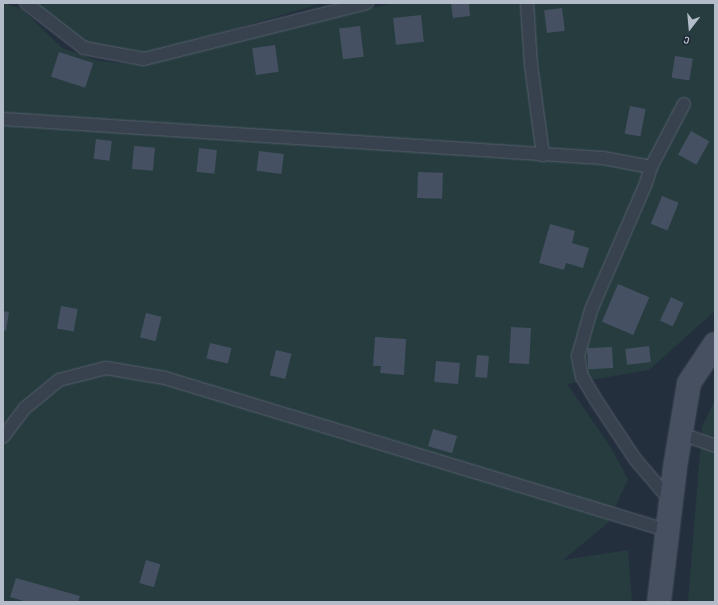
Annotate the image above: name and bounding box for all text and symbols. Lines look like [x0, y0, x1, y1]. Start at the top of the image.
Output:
north arrow [670, 8, 710, 48]
text: С [682, 33, 691, 47]

